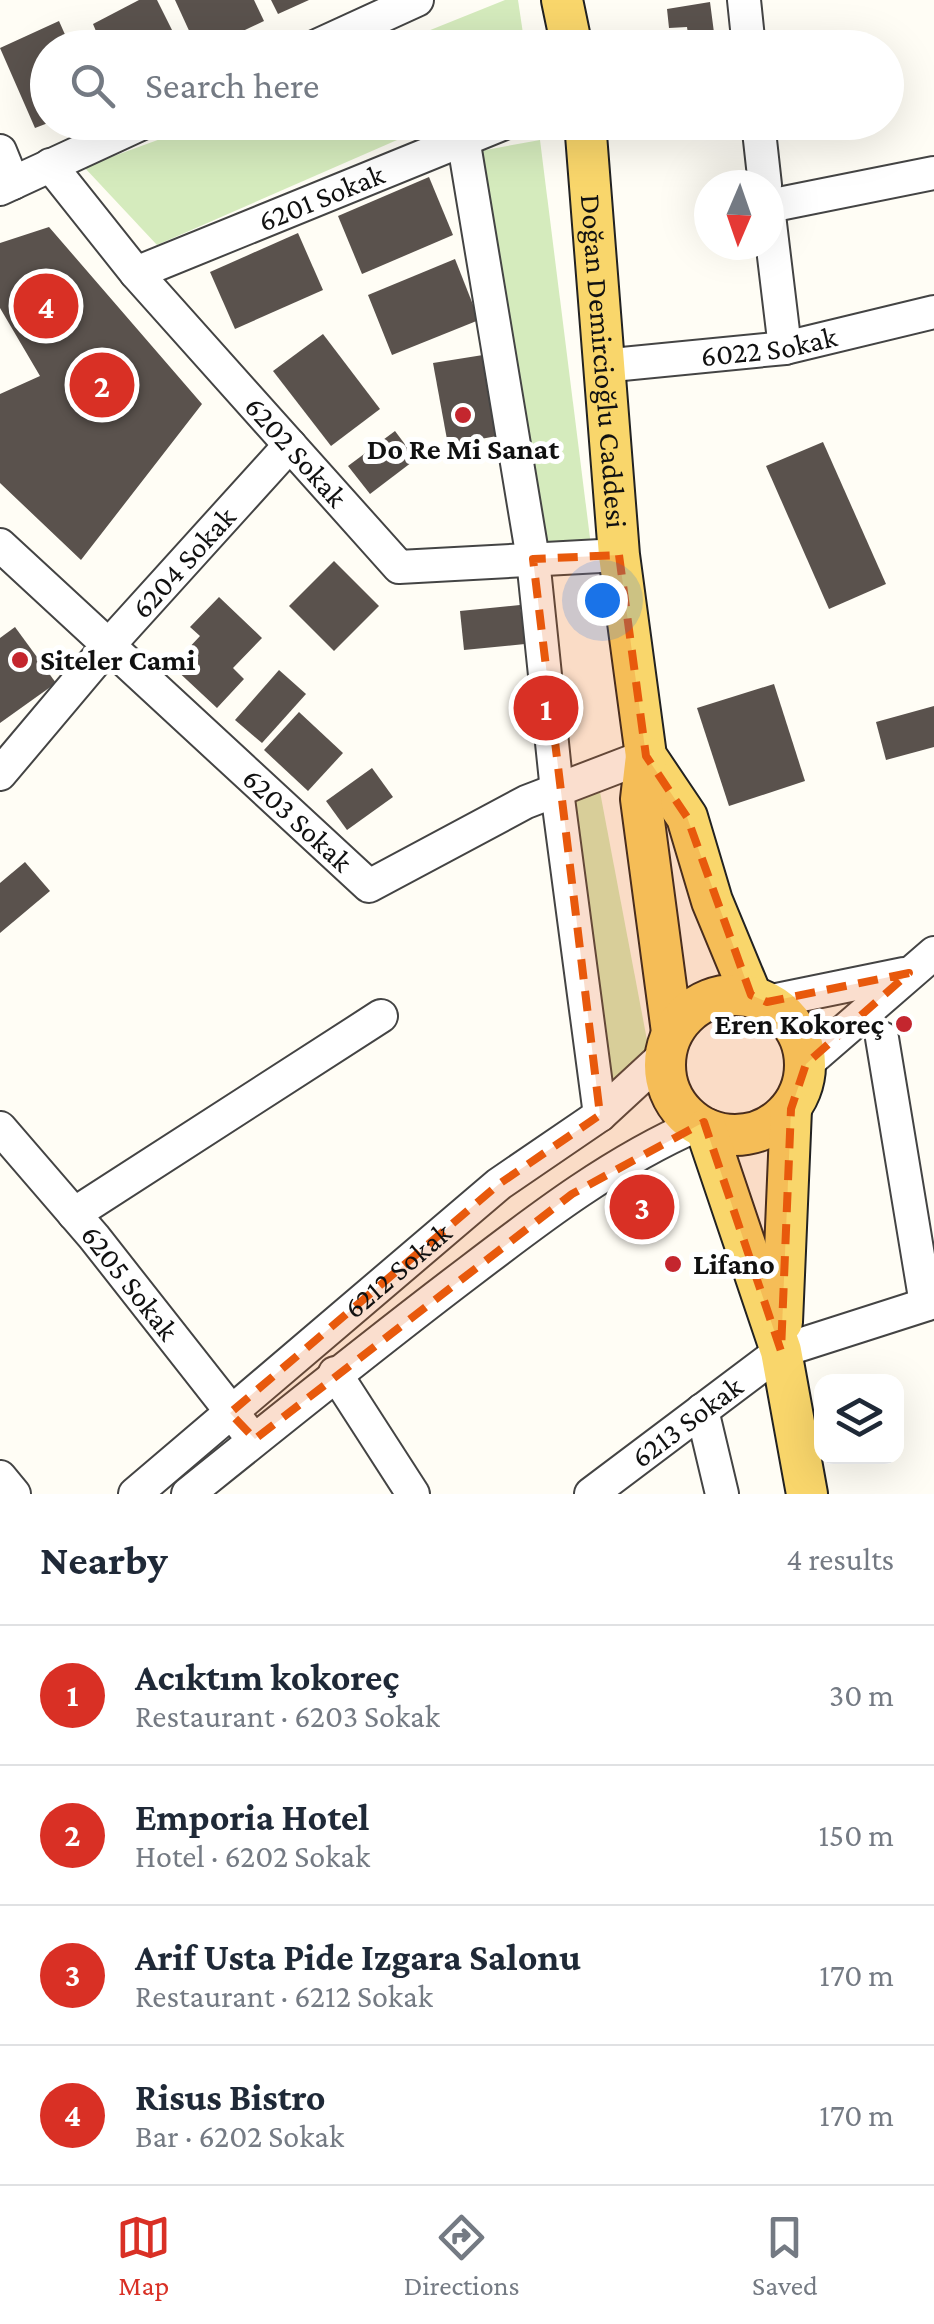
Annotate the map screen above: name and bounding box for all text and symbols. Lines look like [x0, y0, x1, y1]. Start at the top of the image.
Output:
search box [30, 30, 904, 140]
icon: search [65, 58, 120, 113]
text: Search here [145, 64, 319, 106]
street label: 6201 Sokak [253, 157, 389, 237]
north arrow [694, 170, 784, 260]
street label: Doğan Demircioğlu Caddesi [575, 193, 634, 530]
pin: 4 [13, 268, 78, 344]
street label: 6022 Sokak [699, 319, 841, 372]
pin: 2 [70, 348, 134, 422]
street label: 6202 Sokak [238, 389, 355, 514]
marker: Do Re Mi Sanat [452, 404, 474, 426]
place label: Do Re Mi Sanat [367, 432, 559, 465]
street label: 6204 Sokak [124, 499, 242, 625]
your location [577, 575, 628, 626]
place label: Siteler Cami [40, 643, 196, 676]
marker: Siteler Cami [9, 649, 31, 671]
pin: 1 [514, 670, 578, 746]
street label: 6203 Sokak [236, 761, 360, 879]
place label: Eren Kokoreç [714, 1007, 885, 1040]
marker: Eren Kokoreç [893, 1013, 915, 1035]
pin: 3 [610, 1170, 674, 1244]
street label: 6212 Sokak [337, 1215, 458, 1325]
street label: 6205 Sokak [75, 1218, 186, 1347]
place label: Lifano [693, 1247, 775, 1280]
marker: Lifano [662, 1253, 684, 1275]
street label: 6213 Sokak [625, 1369, 749, 1474]
map controls [814, 1374, 904, 1464]
button: layers [814, 1374, 904, 1464]
text: Nearby [40, 1536, 168, 1583]
text: 4 results [786, 1541, 894, 1577]
text: Acıktım kokoreç [135, 1656, 399, 1698]
text: 1 [67, 1677, 78, 1713]
text: 30 m [829, 1677, 894, 1713]
text: Restaurant · 6203 Sokak [135, 1698, 440, 1734]
text: Emporia Hotel [135, 1796, 369, 1838]
text: 2 [64, 1817, 81, 1853]
text: 150 m [818, 1817, 894, 1853]
text: Hotel · 6202 Sokak [135, 1838, 370, 1874]
text: Arif Usta Pide Izgara Salonu [135, 1936, 581, 1978]
text: 3 [65, 1957, 80, 1993]
text: 170 m [819, 1957, 894, 1993]
text: Restaurant · 6212 Sokak [135, 1978, 433, 2014]
text: Risus Bistro [135, 2076, 326, 2118]
text: 4 [64, 2097, 81, 2133]
text: 170 m [819, 2097, 894, 2133]
text: Bar · 6202 Sokak [135, 2118, 344, 2154]
tab: Map [116, 2210, 171, 2301]
tab: Directions [404, 2210, 520, 2301]
tab: Saved [752, 2210, 818, 2301]

